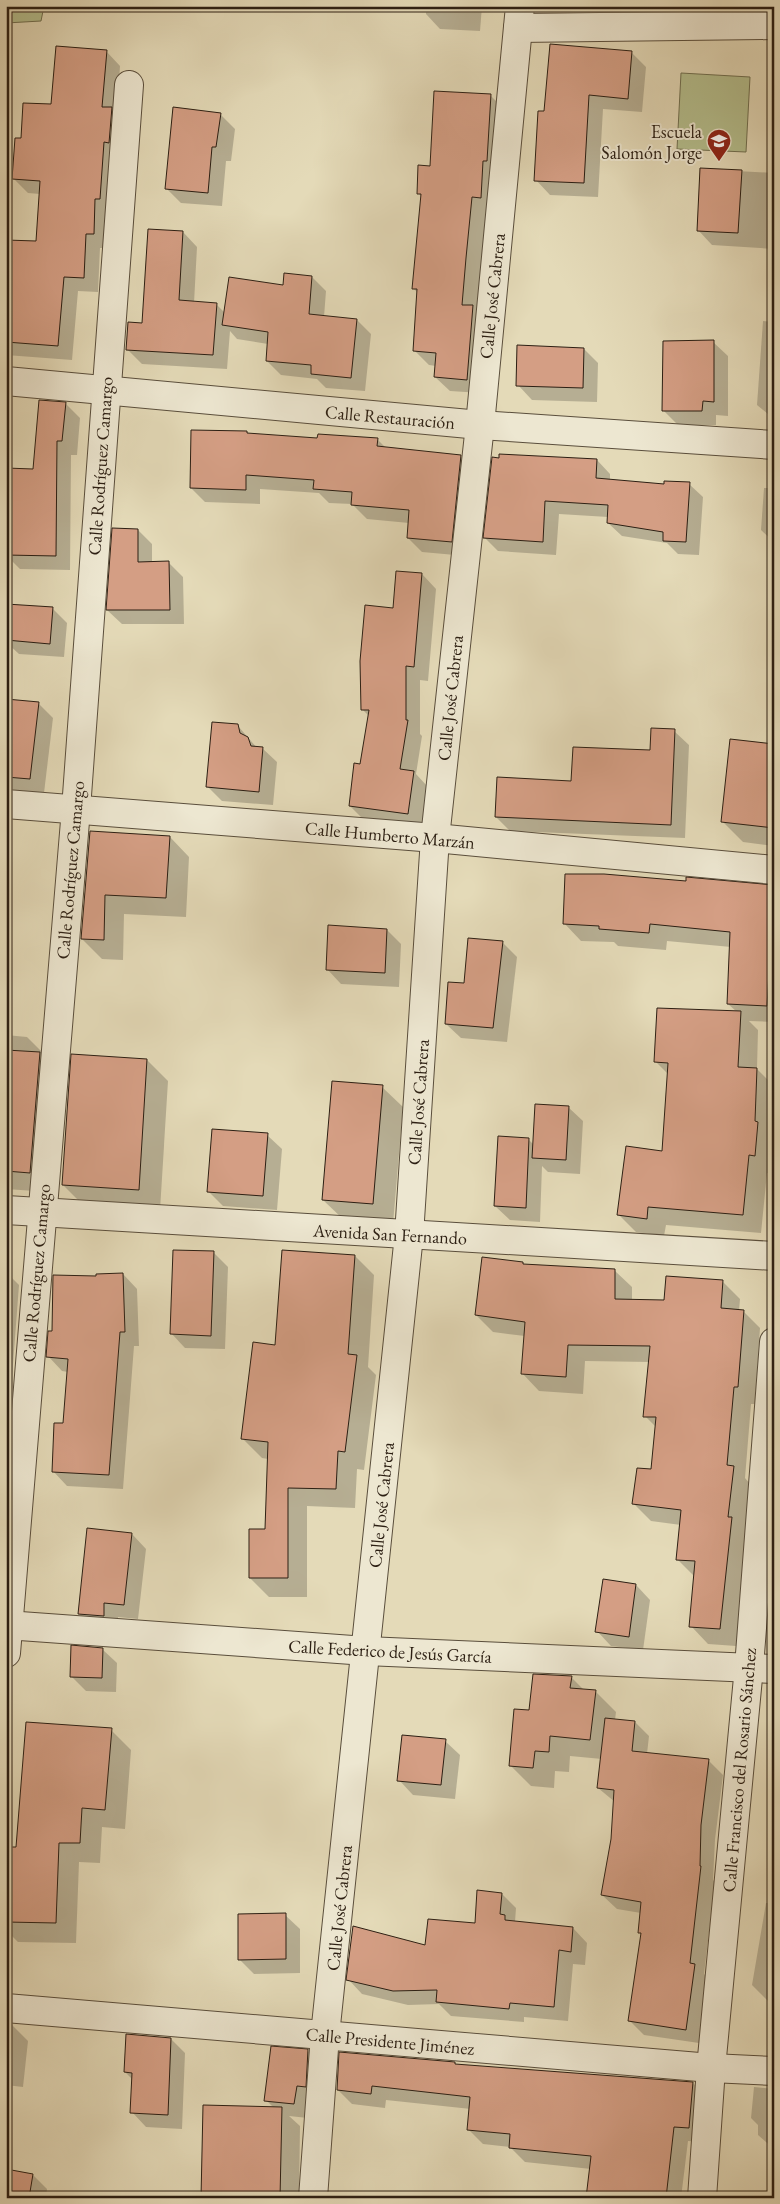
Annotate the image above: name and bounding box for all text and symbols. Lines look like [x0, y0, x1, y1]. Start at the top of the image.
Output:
place label: Escuela Salomón Jorge [601, 120, 703, 164]
school or university icon: Escuela Salomón Jorge [706, 128, 732, 162]
street label: Calle José Cabrera [474, 231, 510, 360]
street label: Calle Rodríguez Camargo [82, 376, 118, 556]
street label: Calle Restauración [324, 400, 457, 434]
street label: Calle José Cabrera [432, 633, 468, 762]
street label: Calle Rodríguez Camargo [51, 780, 89, 960]
street label: Calle Humberto Marzán [304, 816, 476, 854]
street label: Calle José Cabrera [402, 1037, 434, 1166]
street label: Calle Rodríguez Camargo [17, 1183, 55, 1363]
street label: Avenida San Fernando [311, 1218, 468, 1250]
street label: Calle José Cabrera [363, 1440, 399, 1569]
street label: Calle Federico de Jesús García [288, 1634, 493, 1668]
street label: Calle Francisco del Rosario Sánchez [717, 1647, 761, 1893]
street label: Calle José Cabrera [321, 1843, 357, 1972]
street label: Calle Presidente Jiménez [305, 2022, 475, 2060]

